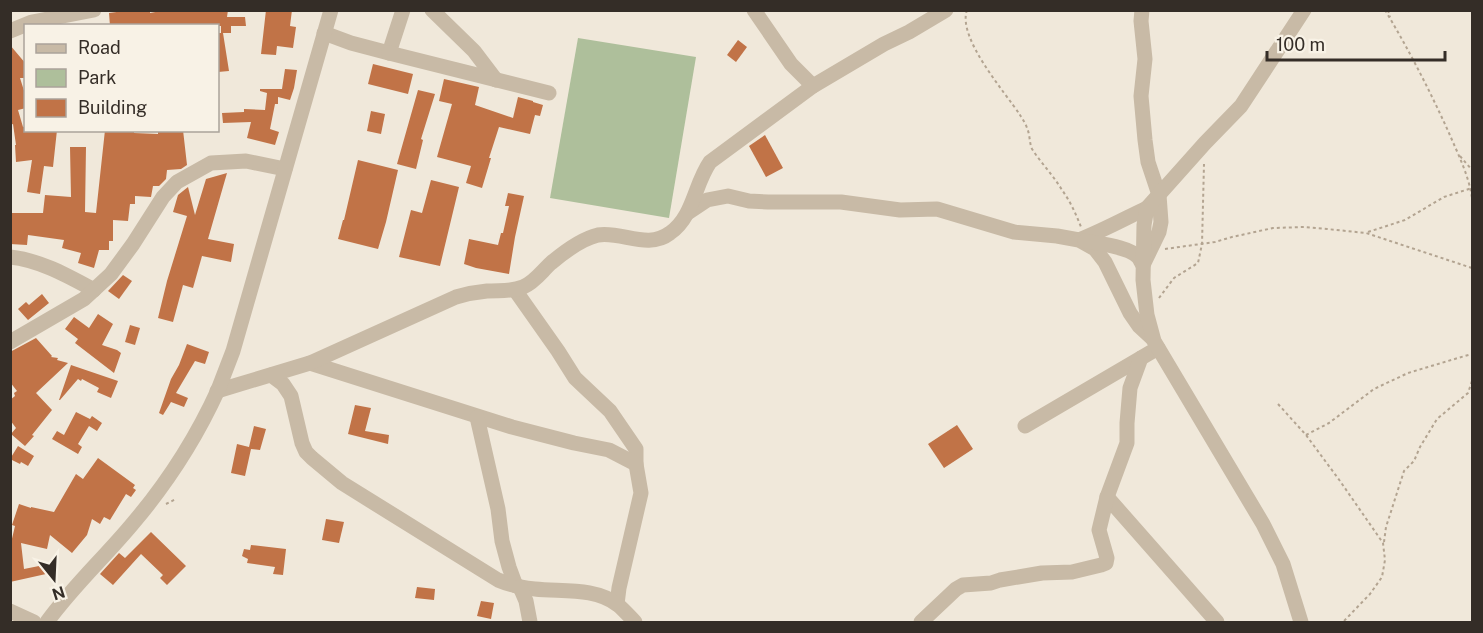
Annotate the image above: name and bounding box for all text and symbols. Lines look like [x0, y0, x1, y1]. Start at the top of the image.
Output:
legend [24, 24, 219, 132]
scale bar [1267, 24, 1446, 62]
text: 100 m [1276, 34, 1325, 55]
text: Road [78, 37, 121, 58]
text: Park [78, 67, 116, 88]
text: Building [78, 97, 147, 118]
north arrow [24, 549, 84, 609]
text: N [50, 582, 67, 604]

